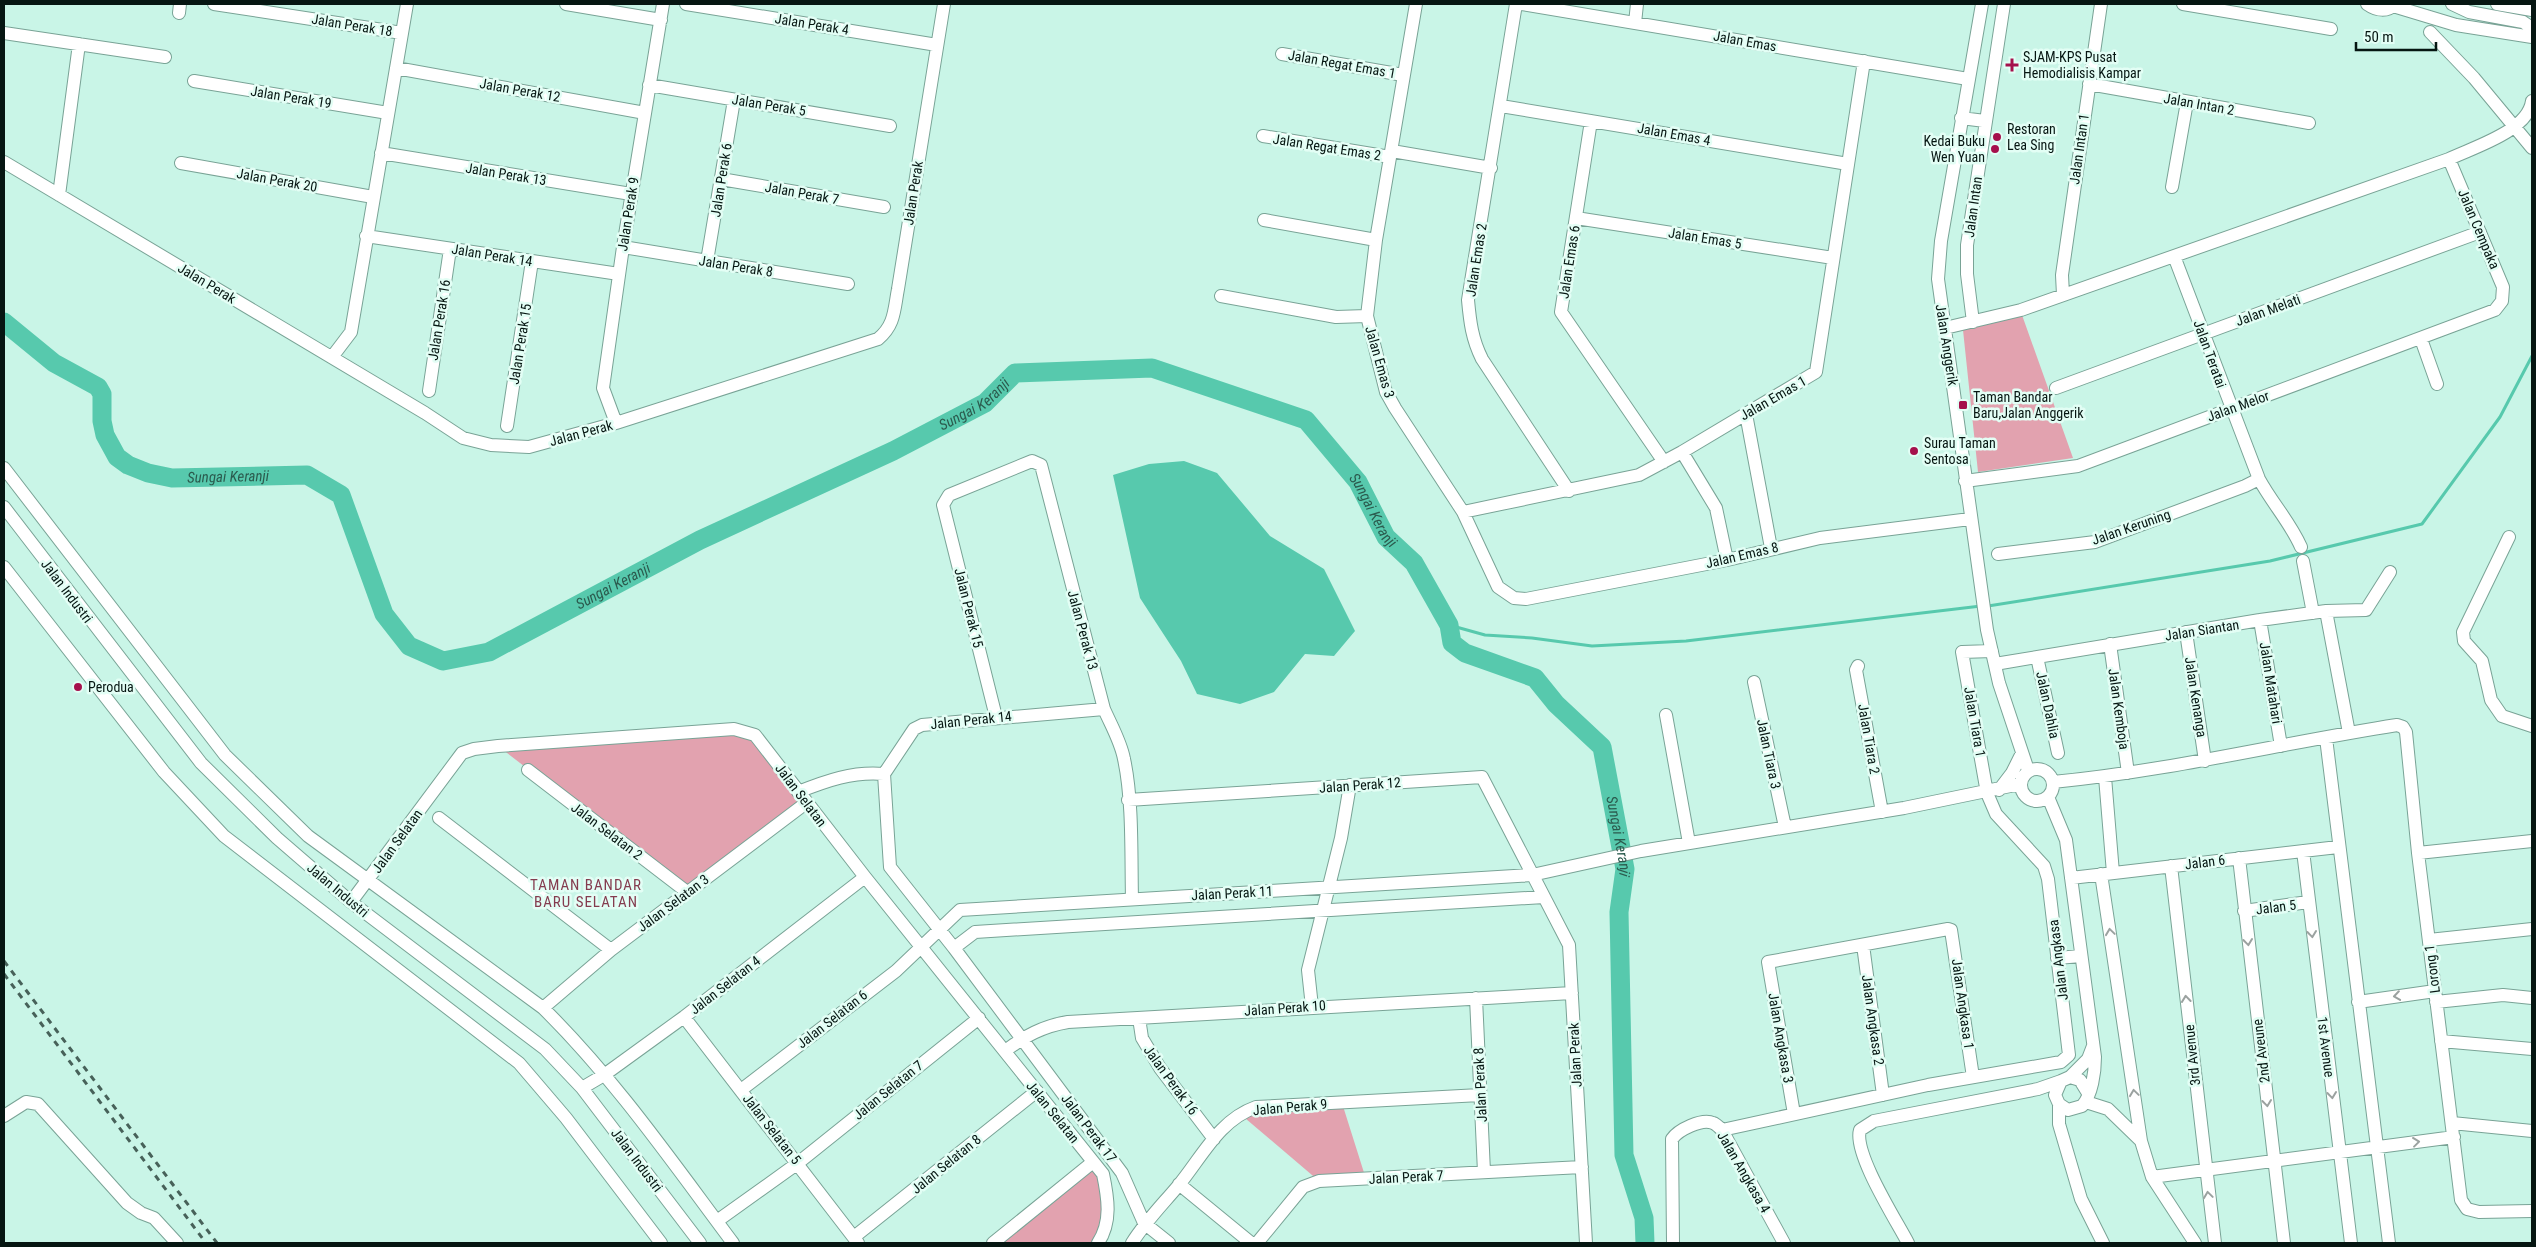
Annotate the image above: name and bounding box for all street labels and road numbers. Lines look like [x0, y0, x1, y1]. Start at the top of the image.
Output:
street label: Jalan Perak 4 [774, 10, 850, 38]
street label: Jalan Perak 18 [310, 11, 394, 39]
street label: Jalan Emas [1712, 28, 1778, 54]
street label: Jalan Regat Emas 1 [1287, 47, 1397, 81]
street label: Jalan Perak 12 [478, 75, 562, 105]
street label: Jalan Perak 19 [249, 83, 333, 111]
street label: Jalan Intan 2 [2162, 90, 2236, 118]
street label: Jalan Perak 5 [731, 91, 807, 119]
street label: Jalan Intan 1 [2066, 113, 2092, 185]
street label: Jalan Emas 4 [1636, 120, 1712, 148]
street label: Jalan Regat Emas 2 [1272, 131, 1382, 163]
street label: Jalan Perak 6 [707, 142, 735, 218]
street label: Jalan Perak [900, 159, 926, 226]
street label: Jalan Perak 13 [464, 160, 548, 188]
street label: Jalan Perak 20 [235, 165, 319, 195]
street label: Jalan Perak 9 [614, 176, 642, 252]
street label: Jalan Intan [1961, 176, 1985, 238]
street label: Jalan Perak 7 [764, 179, 840, 207]
street label: Jalan Cempaka [2455, 187, 2503, 271]
street label: Jalan Emas 2 [1462, 222, 1490, 298]
street label: Jalan Emas 6 [1555, 224, 1583, 300]
street label: Jalan Emas 5 [1667, 224, 1743, 252]
street label: Jalan Perak 14 [450, 241, 534, 269]
street label: Jalan Perak 8 [698, 252, 774, 280]
street label: Jalan Perak [175, 259, 239, 307]
street label: Jalan Perak 16 [425, 278, 453, 362]
street label: Jalan Melati [2233, 291, 2303, 329]
street label: Jalan Perak 15 [506, 302, 534, 386]
street label: Jalan Anggerik [1933, 303, 1961, 388]
street label: Jalan Teratai [2190, 318, 2230, 390]
street label: Jalan Emas 3 [1362, 324, 1398, 400]
street label: Jalan Emas 1 [1737, 373, 1809, 423]
street label: Jalan Melor [2205, 387, 2271, 425]
street label: Jalan Perak [548, 417, 615, 449]
street label: Jalan Keruning [2090, 506, 2172, 548]
street label: Jalan Emas 8 [1704, 539, 1780, 571]
street label: Jalan Industri [38, 556, 96, 626]
street label: Jalan Perak 15 [951, 566, 987, 650]
street label: Jalan Perak 13 [1065, 588, 1101, 672]
street label: Jalan Siantan [2164, 616, 2240, 644]
street label: Jalan Matahari [2257, 641, 2285, 725]
street label: Jalan Kenanga [2182, 656, 2210, 738]
street label: Jalan Kemboja [2105, 667, 2133, 751]
street label: Jalan Dahlia [2033, 670, 2063, 740]
street label: Jalan Tiara 1 [1961, 686, 1989, 758]
street label: Jalan Tiara 2 [1855, 703, 1883, 775]
street label: Jalan Perak 14 [930, 708, 1013, 732]
street label: Jalan Tiara 3 [1754, 718, 1784, 790]
street label: Jalan Selatan [772, 760, 830, 830]
street label: Jalan Perak 12 [1319, 774, 1401, 796]
street label: Jalan Selatan 2 [568, 799, 646, 863]
street label: Jalan Selatan [369, 806, 425, 876]
street label: Jalan 6 [2184, 852, 2226, 872]
street label: Jalan Industri [304, 860, 372, 920]
street label: Jalan Selatan 3 [634, 871, 712, 935]
street label: Jalan Perak 11 [1191, 883, 1273, 903]
street label: Jalan 5 [2255, 897, 2297, 917]
street label: Jalan Angkasa [2045, 919, 2071, 1001]
street label: Lorong 1 [2421, 944, 2443, 994]
street label: Jalan Selatan 4 [687, 953, 763, 1017]
street label: Jalan Angkasa 1 [1949, 958, 1977, 1050]
street label: Jalan Angkasa 2 [1859, 974, 1887, 1066]
street label: Jalan Selatan 6 [794, 987, 870, 1051]
street label: Jalan Angkasa 3 [1765, 992, 1797, 1084]
street label: Jalan Perak 10 [1244, 997, 1326, 1019]
street label: 1st Avenue [2314, 1016, 2338, 1079]
street label: 2nd Aveune [2249, 1018, 2273, 1084]
street label: Jalan Perak [1565, 1022, 1585, 1088]
street label: 3rd Avenue [2181, 1023, 2203, 1086]
street label: Jalan Perak 16 [1141, 1042, 1202, 1118]
street label: Jalan Perak 8 [1470, 1047, 1490, 1123]
street label: Jalan Selatan 7 [850, 1057, 926, 1123]
street label: Jalan Selatan [1023, 1078, 1083, 1146]
street label: Jalan Selatan 5 [740, 1091, 804, 1167]
street label: Jalan Perak 17 [1058, 1091, 1120, 1165]
street label: Jalan Perak 9 [1252, 1096, 1328, 1118]
street label: Jalan Industri [608, 1125, 666, 1195]
street label: Jalan Angkasa 4 [1714, 1128, 1774, 1216]
street label: Jalan Selatan 8 [908, 1131, 984, 1197]
street label: Jalan Perak 7 [1368, 1167, 1444, 1187]

